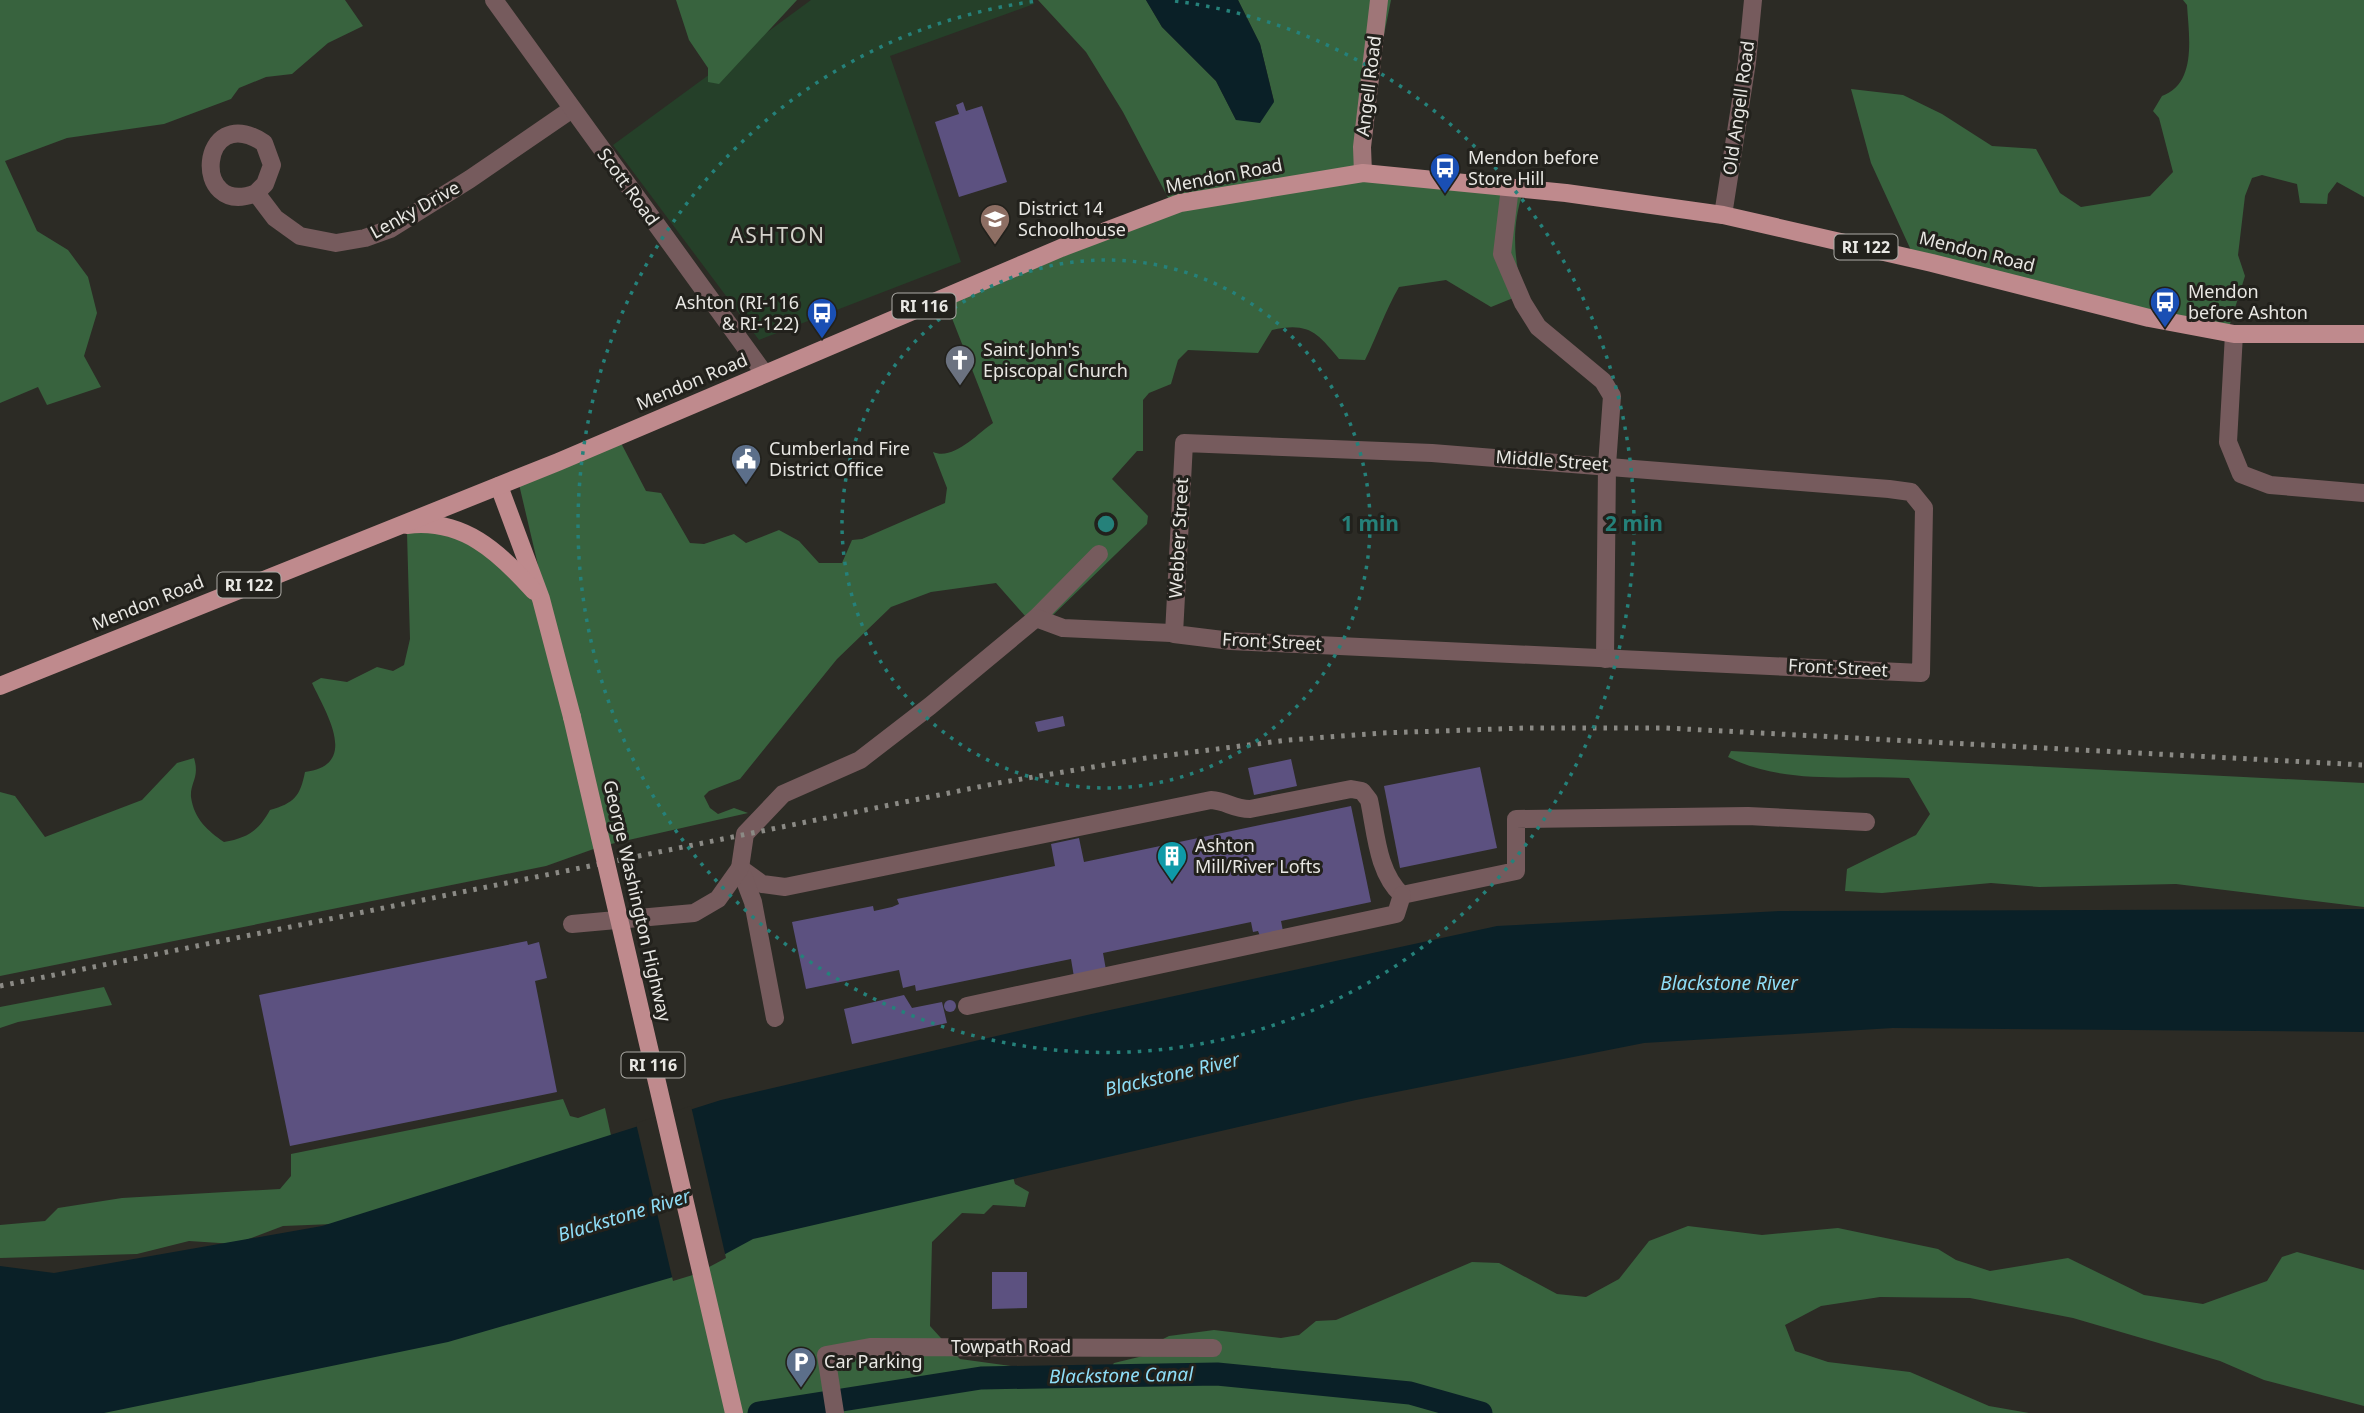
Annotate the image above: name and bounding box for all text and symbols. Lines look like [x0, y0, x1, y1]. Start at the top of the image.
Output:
street label: Angell Road [1350, 34, 1386, 138]
street label: Old Angell Road [1717, 39, 1759, 177]
street label: Scott Road [593, 143, 665, 230]
place label: Mendon before Store Hill [1468, 145, 1599, 190]
bus stop icon: Mendon before Store Hill [1428, 151, 1462, 195]
street label: Mendon Road [1163, 152, 1284, 198]
street label: Lenky Drive [366, 175, 463, 244]
place label: District 14 Schoolhouse [1018, 196, 1126, 241]
school or university icon: District 14 Schoolhouse [978, 202, 1012, 246]
district label: ASHTON [730, 221, 826, 249]
street label: Mendon Road [1917, 225, 2038, 277]
road number: RI 122 [1834, 234, 1898, 260]
place label: Mendon before Ashton [2188, 279, 2308, 324]
bus stop icon: Mendon before Ashton [2148, 285, 2182, 329]
place label: Ashton (RI-116 & RI-122) [675, 290, 799, 335]
road number: RI 116 [892, 294, 956, 318]
bus stop icon: Ashton (RI-116 & RI-122) [805, 296, 839, 340]
place label: Saint John's Episcopal Church [983, 337, 1128, 382]
church icon: Saint John's Episcopal Church [943, 343, 977, 387]
street label: Mendon Road [632, 347, 751, 415]
place label: Cumberland Fire District Office [769, 436, 910, 481]
public building icon: Cumberland Fire District Office [729, 442, 763, 486]
street label: Middle Street [1495, 444, 1610, 476]
street label: Webber Street [1163, 476, 1193, 599]
text: 1 min [1341, 509, 1399, 537]
text: 2 min [1605, 509, 1663, 537]
centre of rings [1094, 512, 1118, 536]
street label: Mendon Road [88, 569, 207, 635]
road number: RI 122 [218, 572, 280, 598]
street label: Front Street [1222, 626, 1323, 656]
street label: Front Street [1788, 652, 1889, 682]
street label: George Washington Highway [598, 778, 678, 1025]
place label: Ashton Mill/River Lofts [1195, 833, 1321, 878]
building icon: Ashton Mill/River Lofts [1155, 839, 1189, 883]
water label: Blackstone River [1660, 970, 1799, 996]
water label: Blackstone River [1102, 1046, 1243, 1102]
road number: RI 116 [622, 1052, 684, 1078]
water label: Blackstone River [554, 1182, 695, 1248]
street label: Towpath Road [951, 1334, 1071, 1358]
parking icon: Car Parking [784, 1345, 818, 1389]
place label: Car Parking [824, 1349, 922, 1373]
water label: Blackstone Canal [1049, 1361, 1194, 1389]

